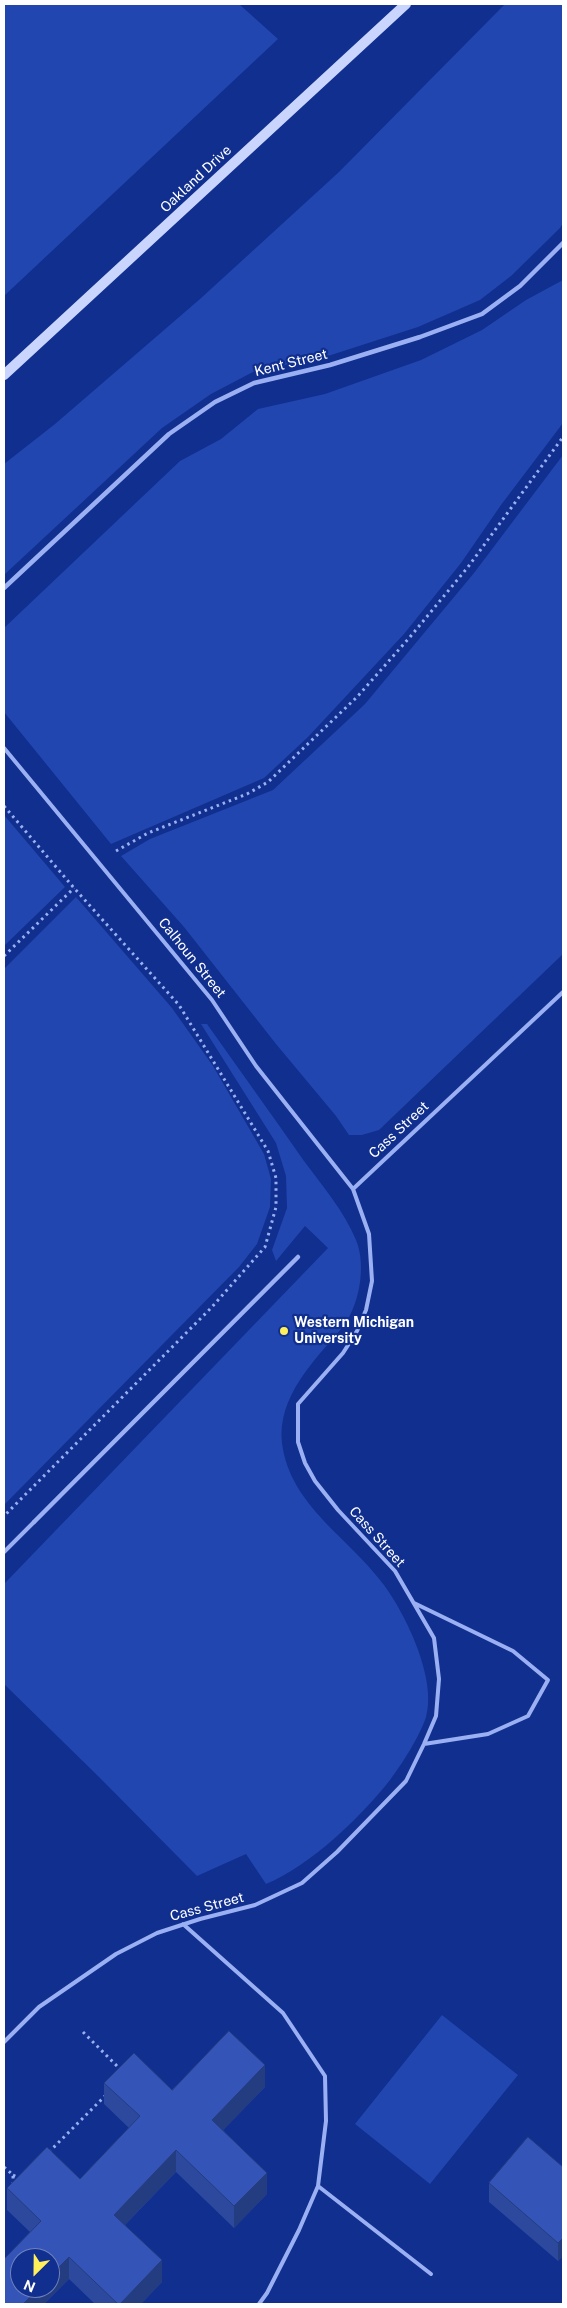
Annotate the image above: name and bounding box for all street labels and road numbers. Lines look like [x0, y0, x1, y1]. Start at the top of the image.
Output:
street label: Oakland Drive [157, 142, 235, 216]
street label: Kent Street [253, 346, 329, 380]
street label: Calhoun Street [155, 915, 229, 1001]
street label: Cass Street [366, 1098, 432, 1162]
street label: Cass Street [345, 1503, 409, 1571]
street label: Cass Street [168, 1889, 246, 1925]

